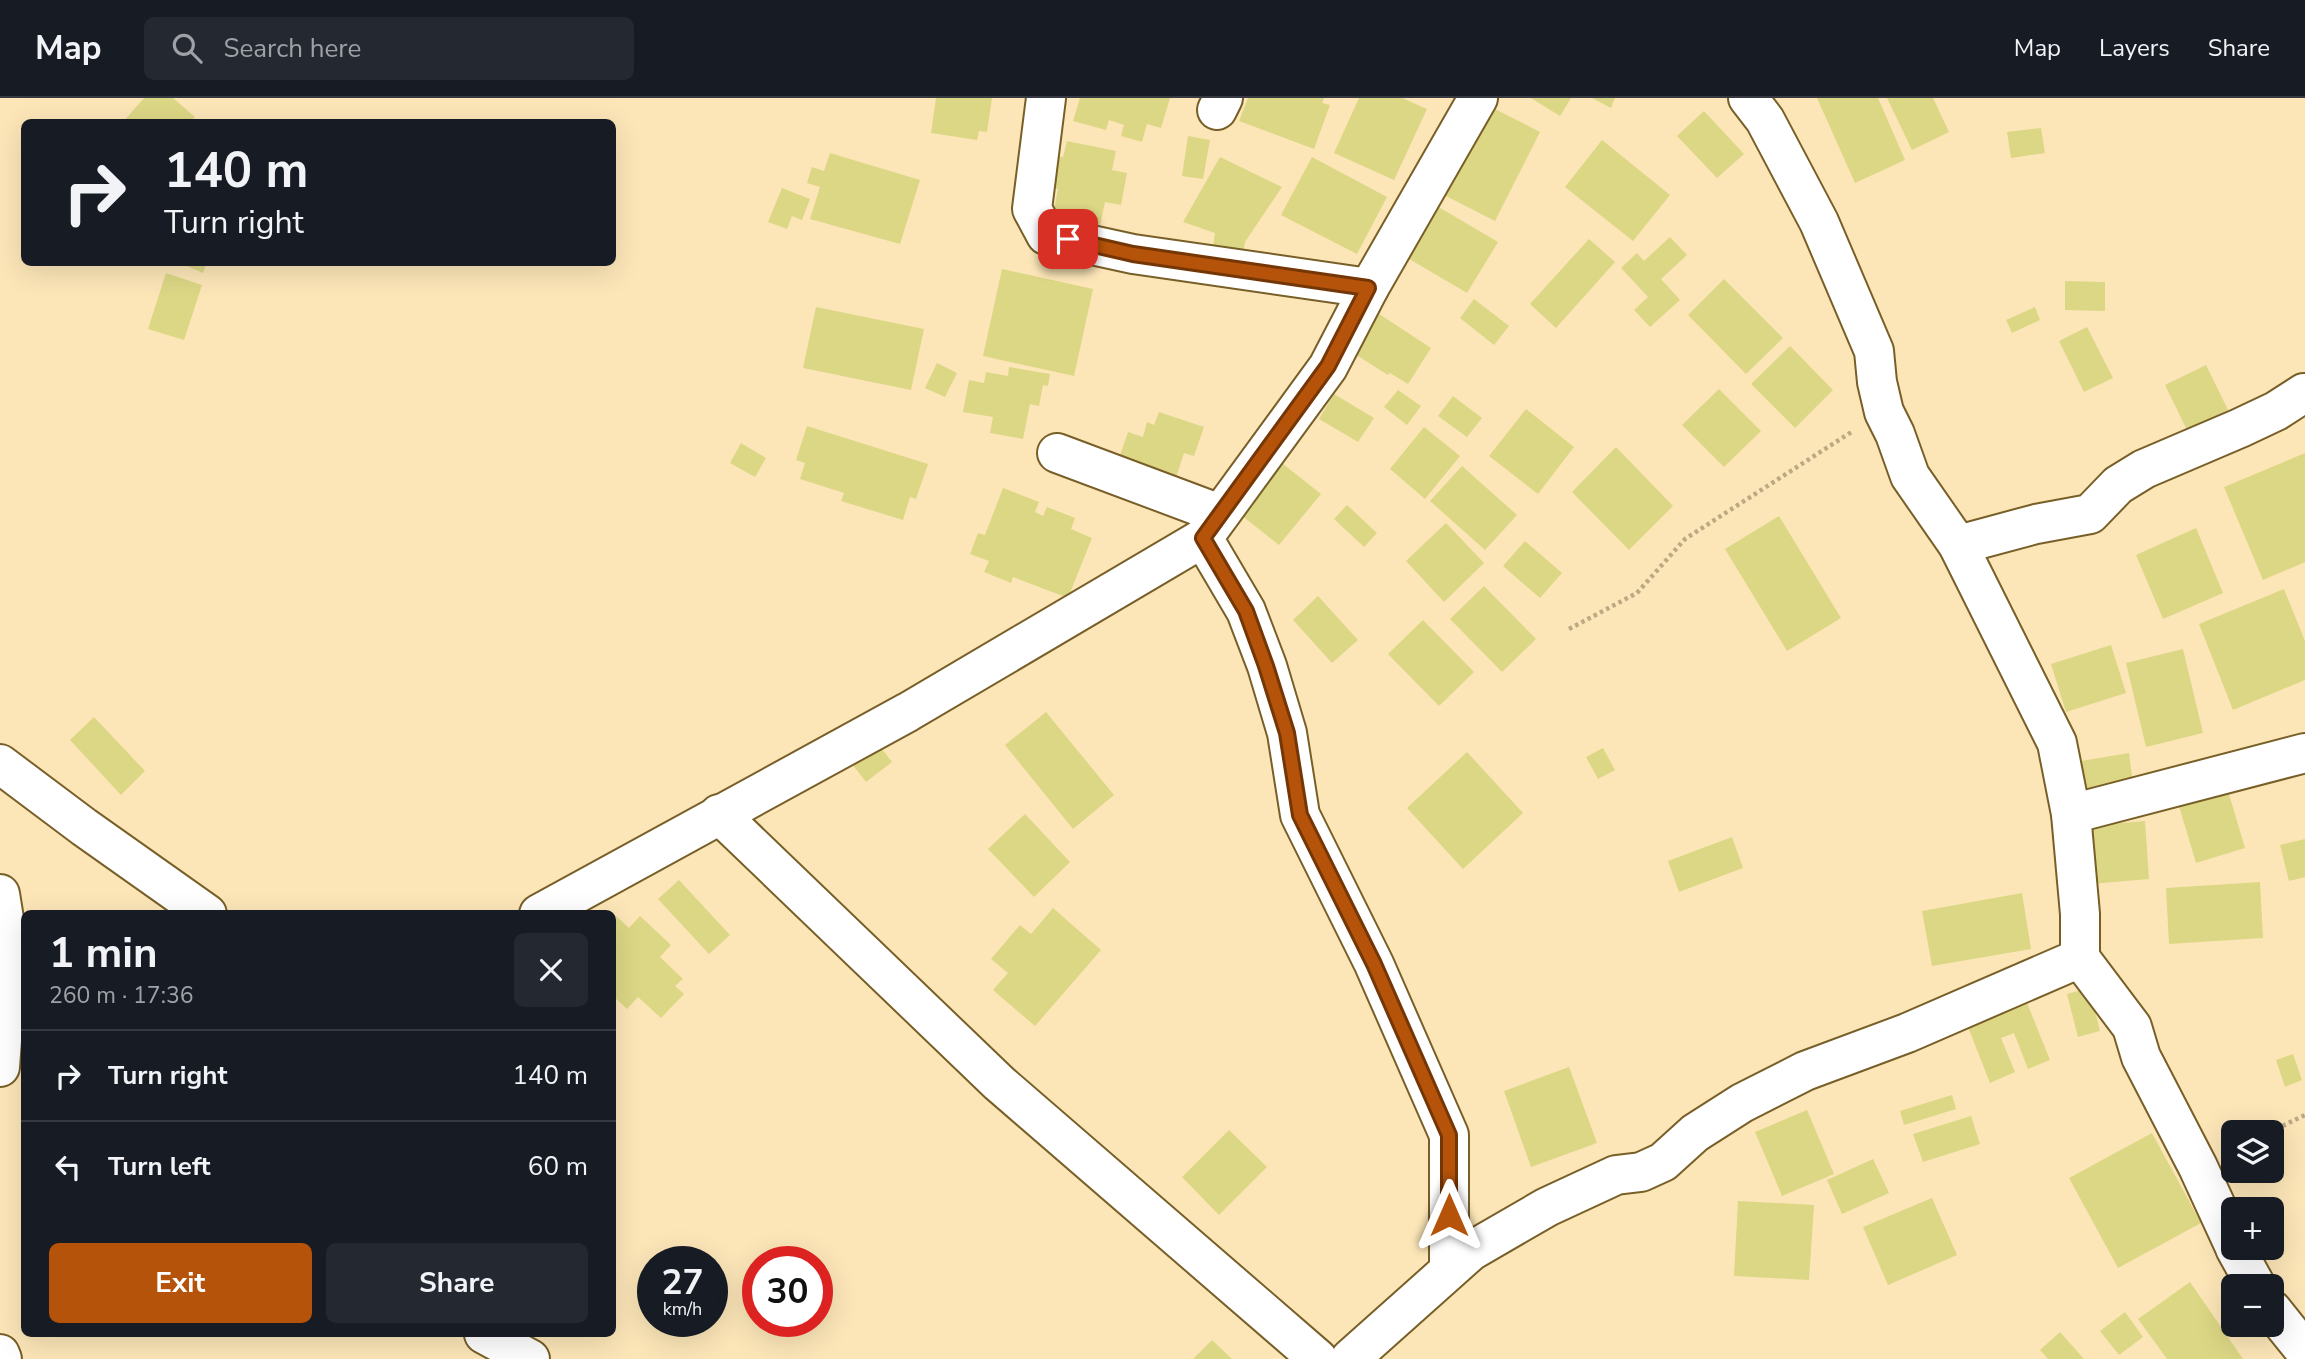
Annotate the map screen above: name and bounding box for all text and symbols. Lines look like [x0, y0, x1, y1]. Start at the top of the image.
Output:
search box [144, 17, 634, 80]
text: Map [35, 26, 102, 71]
icon: search [168, 29, 206, 67]
text: Search here [224, 31, 361, 66]
text: Map [2014, 32, 2061, 64]
text: Layers [2099, 32, 2170, 64]
text: Share [2208, 32, 2270, 64]
text: 140 m [164, 137, 308, 204]
icon: right [49, 147, 140, 238]
text: Turn right [164, 201, 304, 244]
pin [1038, 209, 1098, 269]
icon: arrive [1049, 220, 1087, 258]
text: 1 min [49, 925, 158, 982]
button: close [514, 933, 588, 1007]
text: 260 m · 17:36 [49, 980, 194, 1011]
icon: right [49, 1057, 87, 1095]
text: Turn right [108, 1058, 227, 1093]
text: 140 m [512, 1058, 588, 1093]
map controls [2221, 1120, 2284, 1337]
button: layers [2221, 1120, 2284, 1183]
icon: left [49, 1148, 87, 1186]
text: Turn left [108, 1149, 211, 1184]
text: 60 m [528, 1149, 588, 1184]
position arrow [1412, 1178, 1486, 1252]
button: + [2221, 1197, 2284, 1260]
button: Exit [49, 1243, 312, 1323]
button: Share [326, 1243, 588, 1323]
speed limit sign: 30 [742, 1246, 833, 1337]
text: 27 [661, 1259, 704, 1306]
button: − [2221, 1274, 2284, 1337]
text: km/h [663, 1297, 702, 1321]

